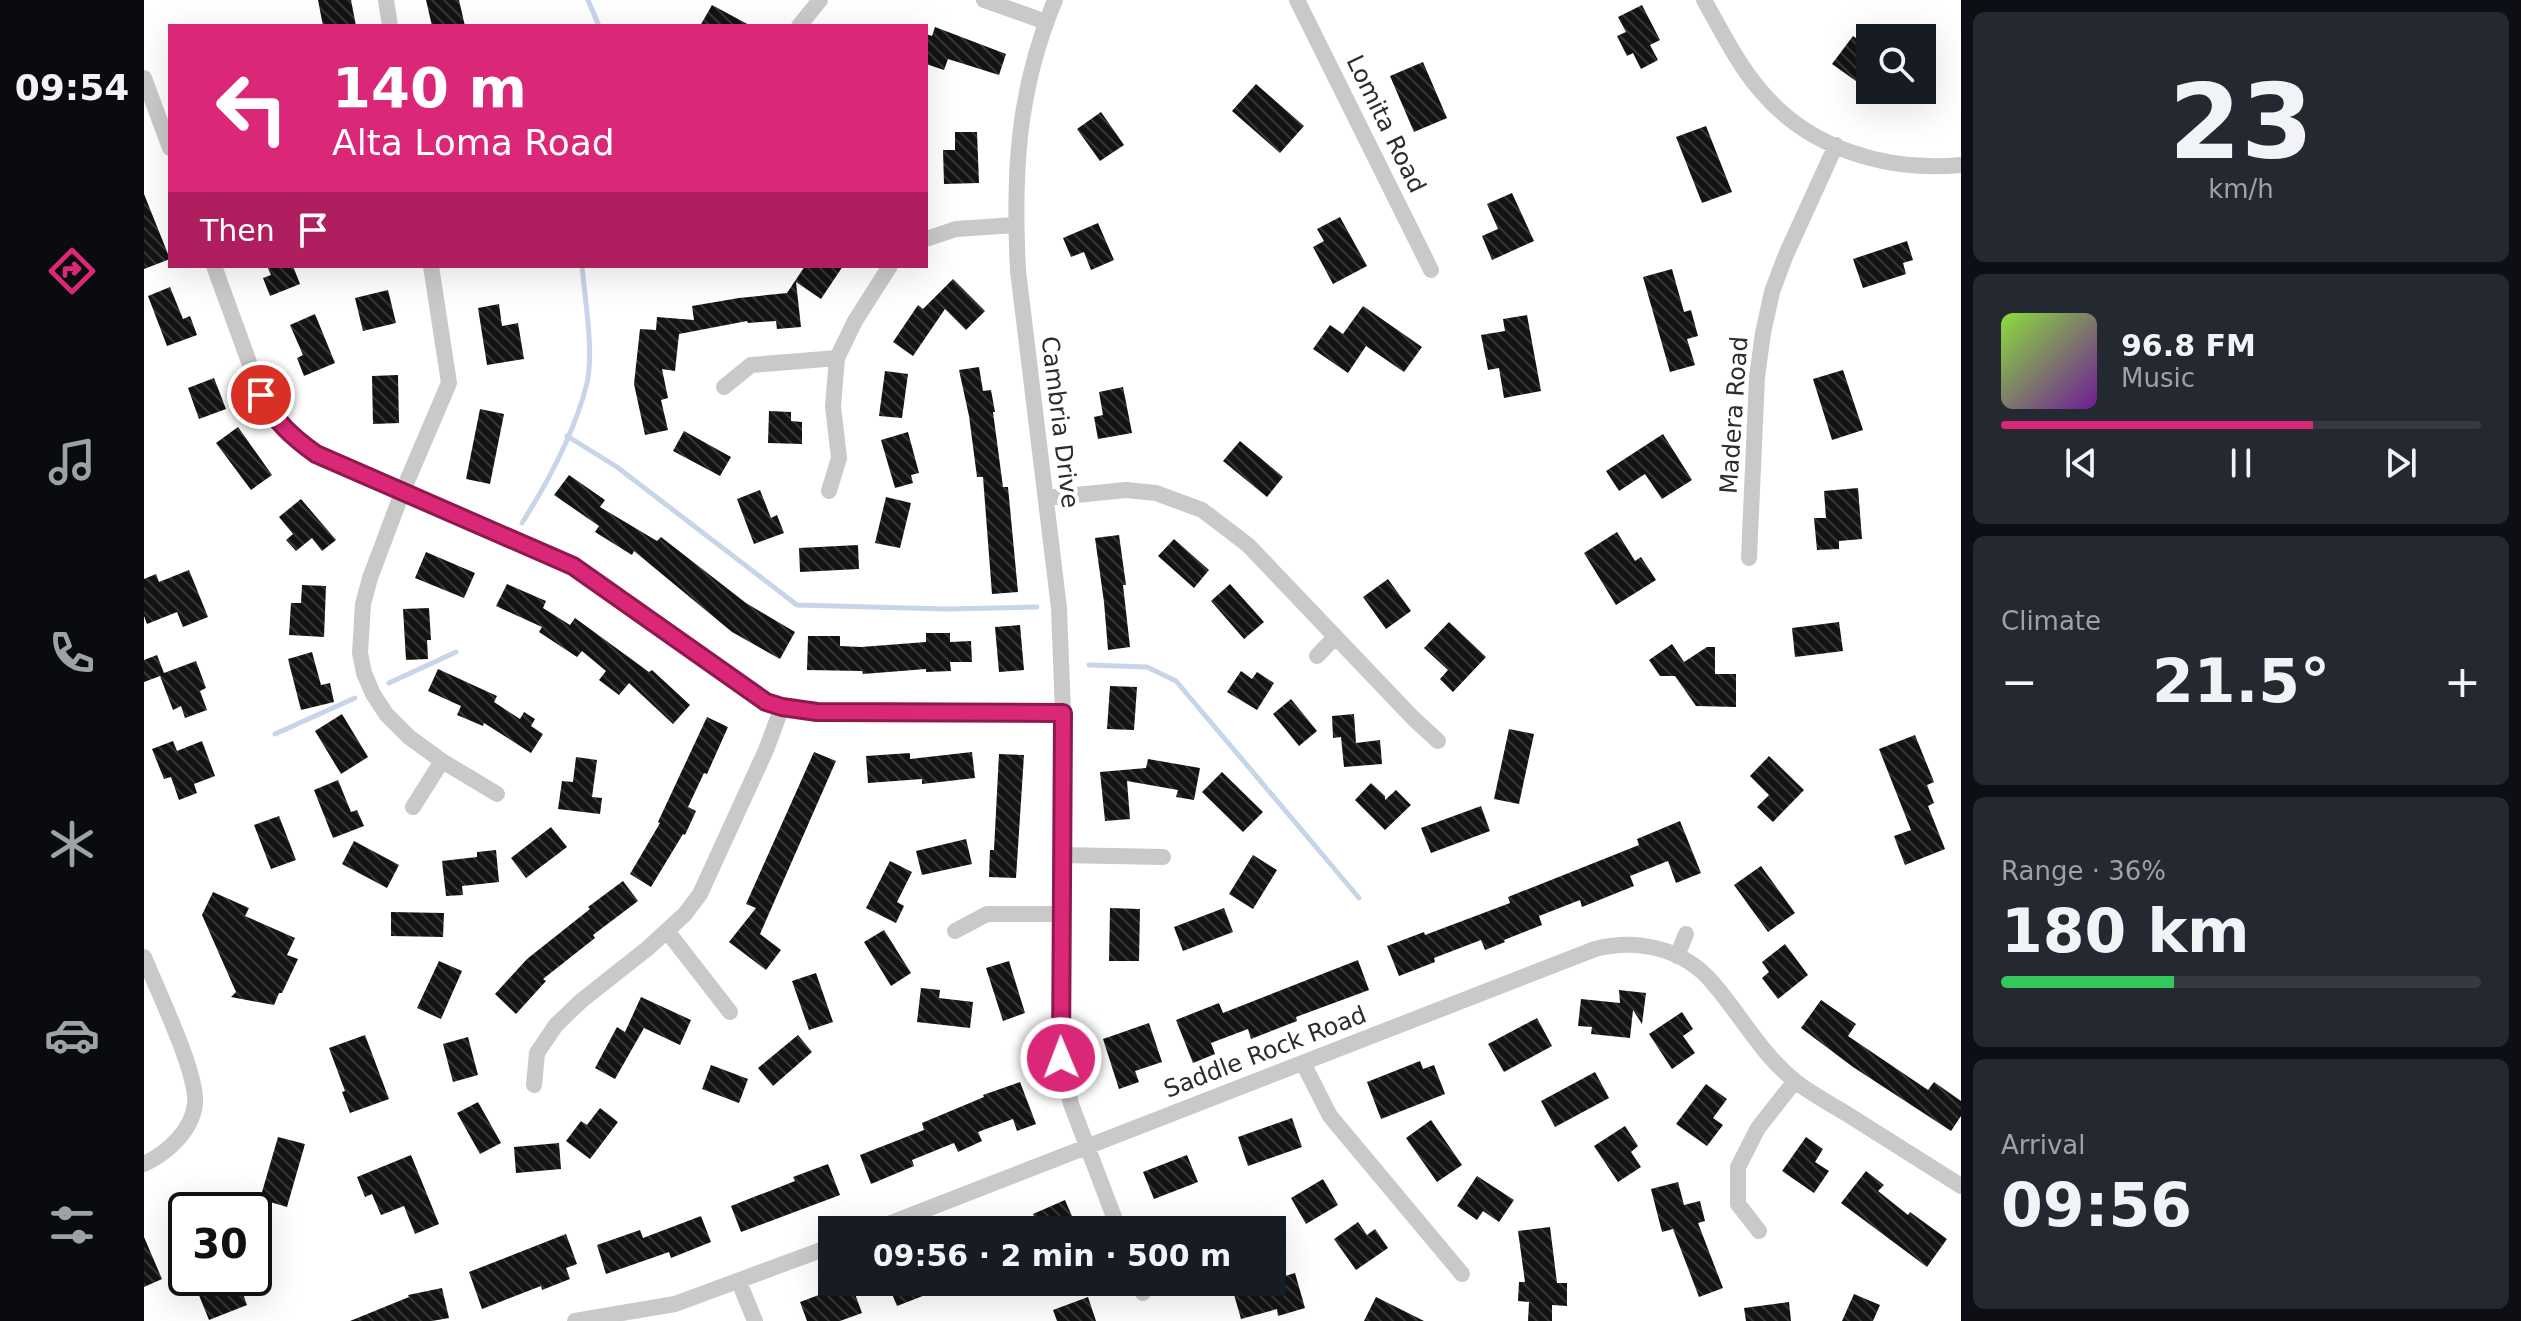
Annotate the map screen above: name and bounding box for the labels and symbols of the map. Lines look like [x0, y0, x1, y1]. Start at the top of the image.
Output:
street label: Lomita Road [1341, 51, 1431, 197]
street label: Cambria Drive [1036, 334, 1084, 510]
street label: Madera Road [1715, 335, 1753, 495]
pin [227, 361, 295, 429]
street label: Saddle Rock Road [1160, 1000, 1370, 1104]
position arrow [1019, 1016, 1103, 1100]
speed limit sign: 30 [168, 1192, 272, 1296]

